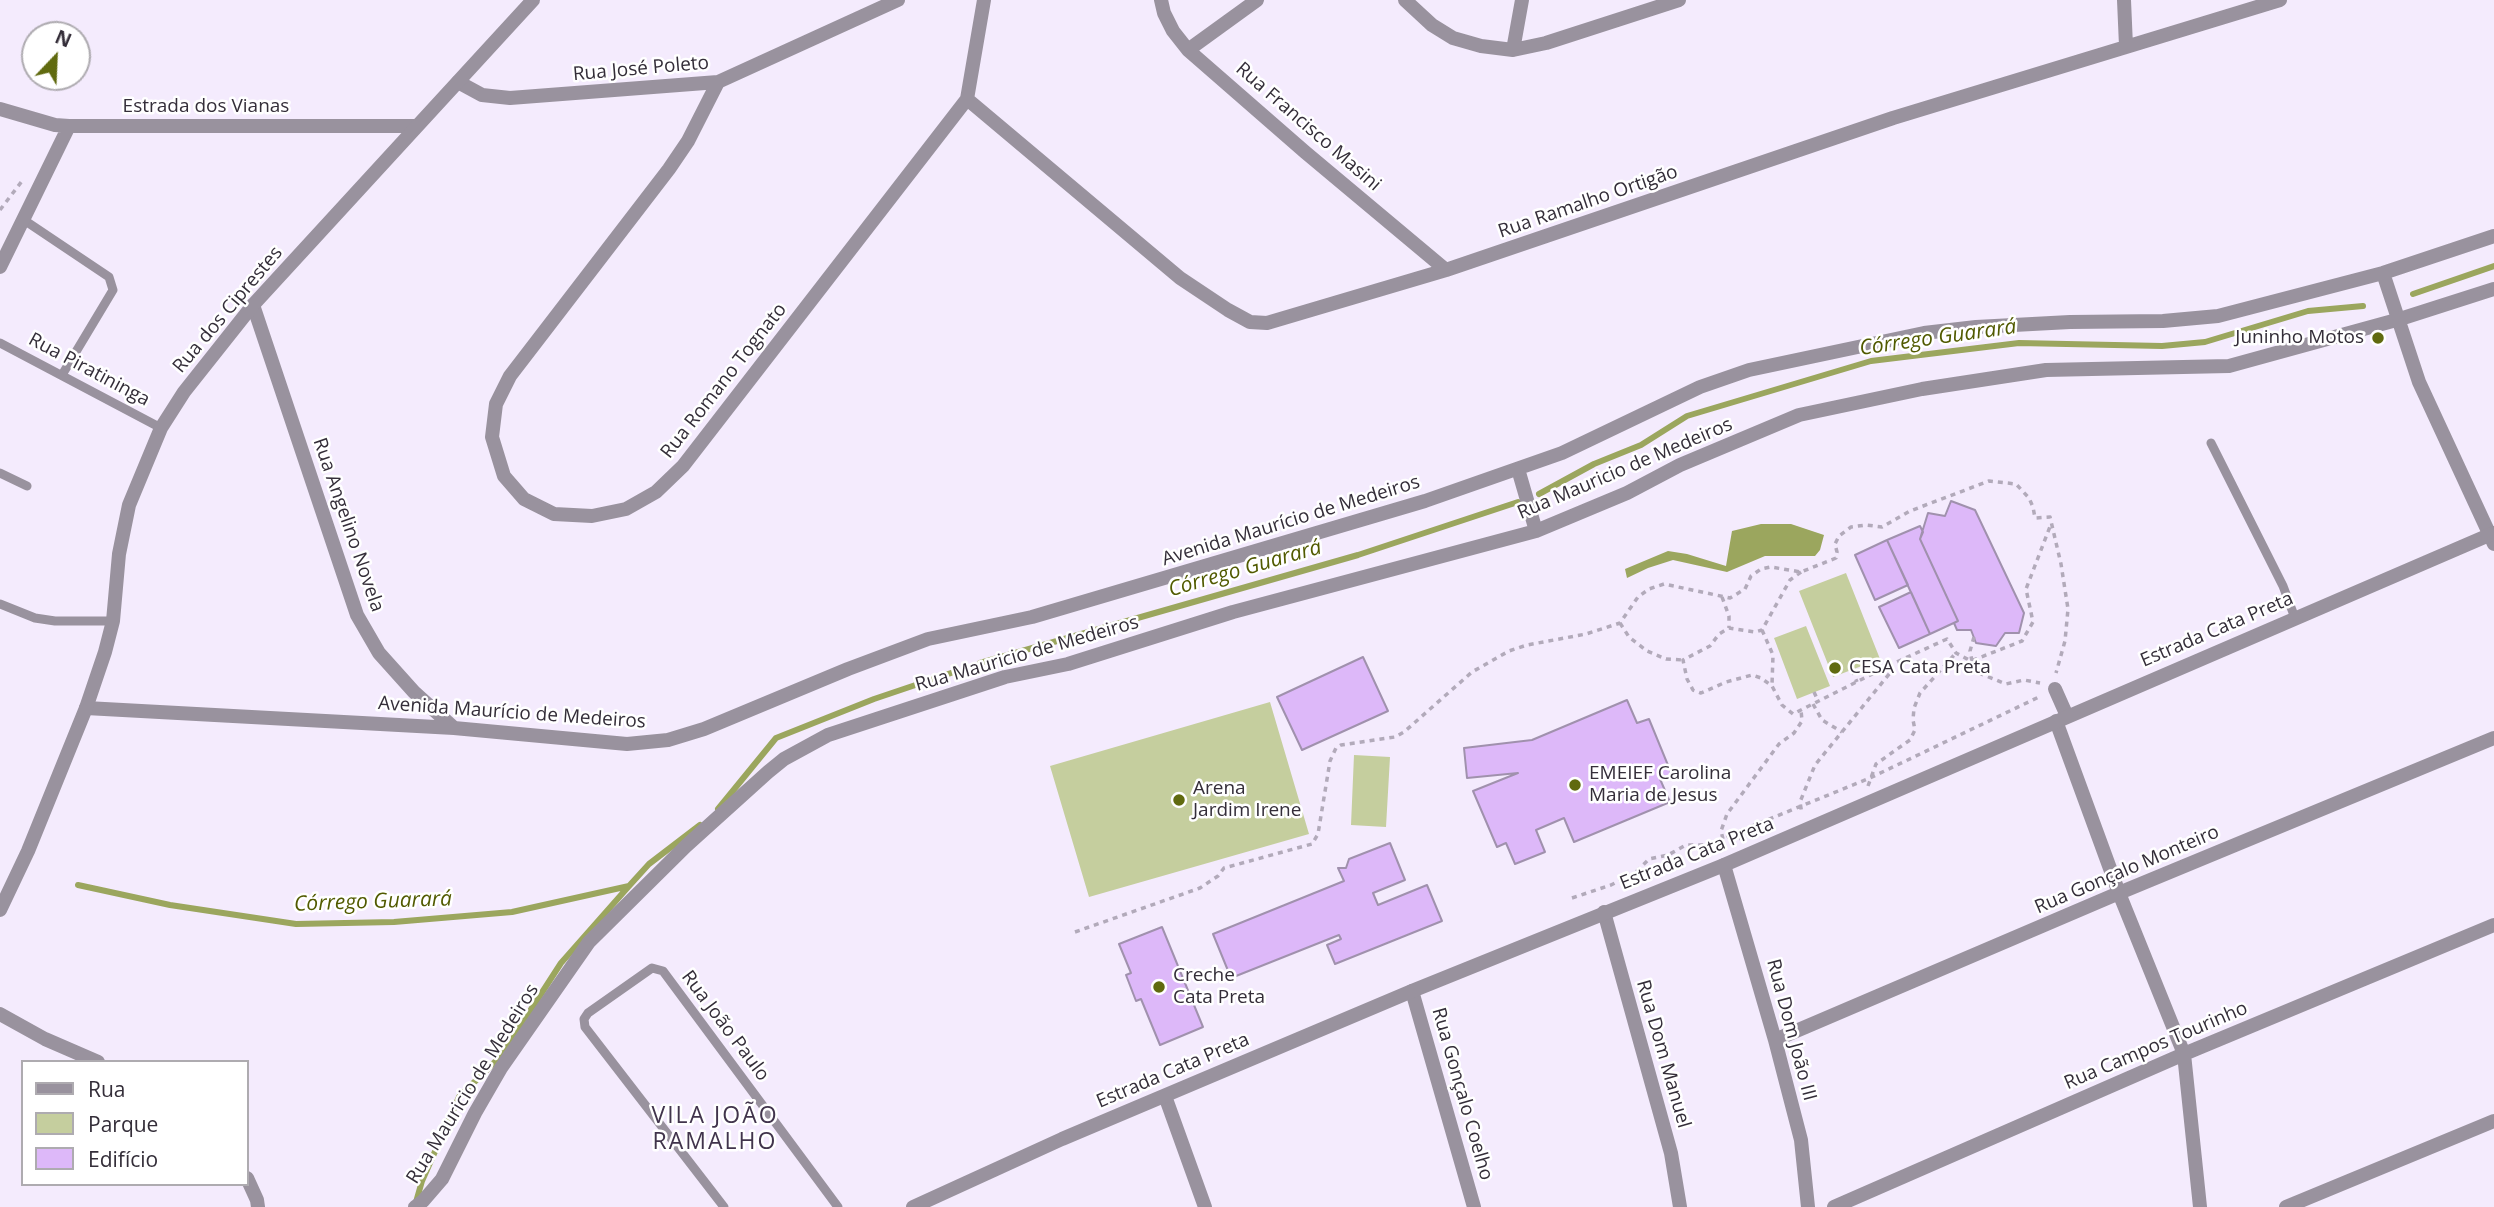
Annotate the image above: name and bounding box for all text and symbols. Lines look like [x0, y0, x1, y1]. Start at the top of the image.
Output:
north arrow [21, 21, 91, 91]
text: N [51, 24, 76, 53]
street label: Rua José Poleto [572, 52, 710, 86]
street label: Rua Francisco Masini [1231, 58, 1385, 196]
street label: Estrada dos Vianas [123, 96, 289, 118]
street label: Rua Ramalho Ortigão [1495, 161, 1681, 243]
street label: Rua dos Ciprestes [168, 242, 288, 378]
street label: Rua Romano Tognato [656, 299, 792, 463]
water label: Córrego Guarará [1858, 315, 2018, 361]
place label: Juninho Motos [2235, 327, 2364, 349]
street label: Rua Piratininga [25, 328, 153, 412]
marker: Juninho Motos [2370, 330, 2386, 346]
street label: Rua Mauricio de Medeiros [1514, 413, 1736, 525]
street label: Rua Angelino Novela [308, 435, 388, 615]
street label: Avenida Maurício de Medeiros [1159, 471, 1423, 571]
water label: Córrego Guarará [1166, 535, 1324, 603]
street label: Estrada Cata Preta [2137, 588, 2297, 672]
street label: Rua Mauricio de Medeiros [913, 611, 1141, 697]
place label: CESA Cata Preta [1849, 657, 1991, 679]
marker: CESA Cata Preta [1827, 660, 1843, 676]
street label: Avenida Maurício de Medeiros [377, 692, 647, 734]
place label: EMEIEF Carolina Maria de Jesus [1589, 763, 1731, 807]
marker: EMEIEF Carolina Maria de Jesus [1567, 777, 1583, 793]
place label: Arena Jardim Irene [1193, 778, 1301, 822]
marker: Arena Jardim Irene [1171, 792, 1187, 808]
street label: Estrada Cata Preta [1617, 813, 1777, 895]
street label: Rua Gonçalo Monteiro [2031, 821, 2223, 919]
water label: Córrego Guarará [294, 887, 452, 917]
street label: Rua Dom João III [1761, 957, 1821, 1103]
place label: Creche Cata Preta [1173, 965, 1265, 1009]
street label: Rua João Paulo [676, 966, 774, 1086]
street label: Rua Dom Manuel [1631, 977, 1695, 1131]
marker: Creche Cata Preta [1151, 979, 1167, 995]
street label: Rua Mauricio de Medeiros [402, 980, 544, 1188]
street label: Rua Campos Tourinho [2061, 997, 2251, 1095]
street label: Rua Gonçalo Coelho [1426, 1005, 1498, 1183]
street label: Estrada Cata Preta [1093, 1029, 1253, 1113]
legend [21, 1060, 248, 1186]
text: Rua [88, 1075, 126, 1103]
district label: VILA JOÃO RAMALHO [653, 1102, 777, 1156]
text: Parque [88, 1110, 158, 1138]
text: Edifício [88, 1145, 158, 1173]

